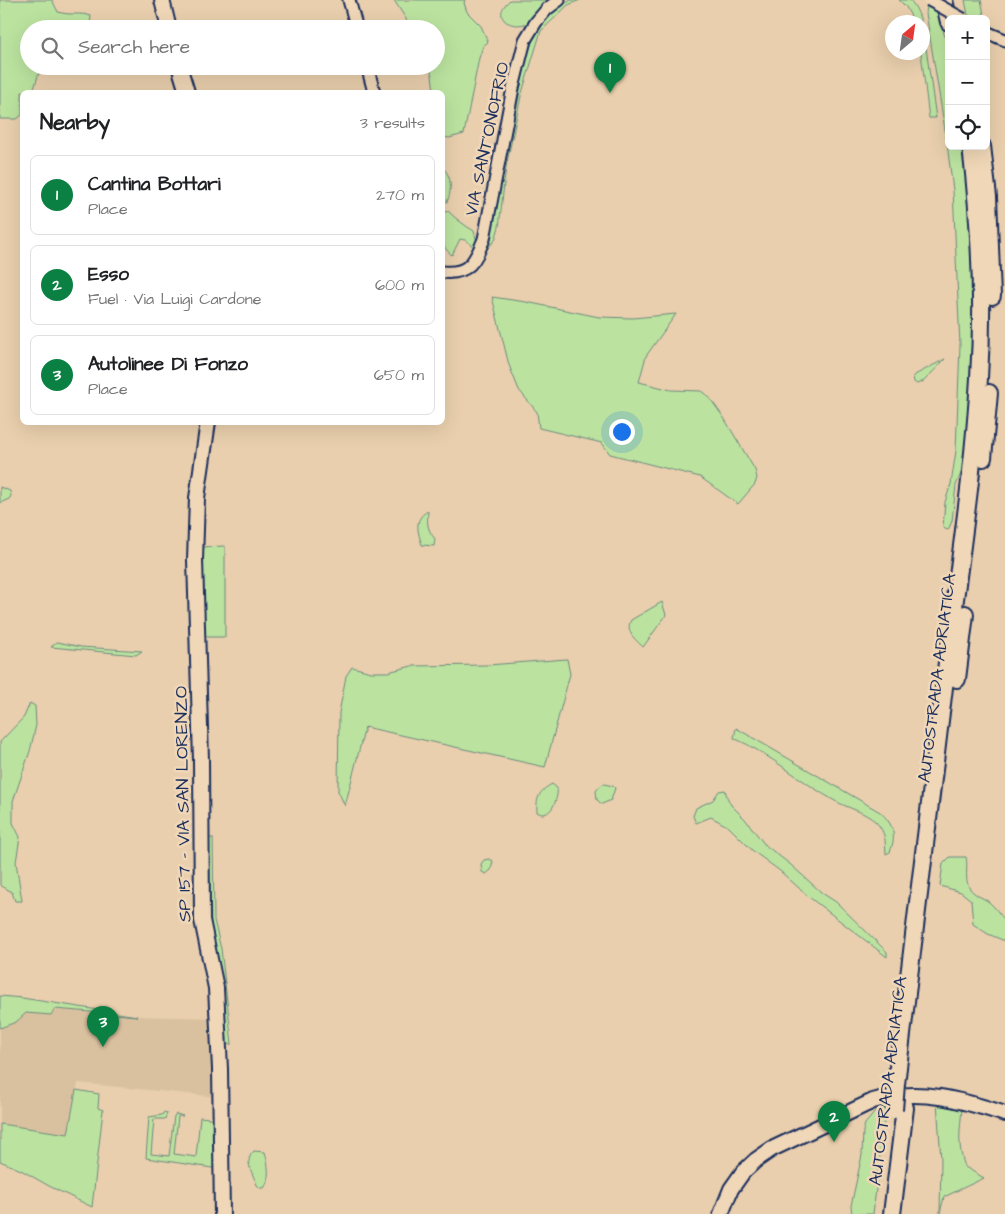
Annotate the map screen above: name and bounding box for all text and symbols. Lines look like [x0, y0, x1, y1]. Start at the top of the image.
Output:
north arrow [885, 15, 930, 60]
map controls [945, 15, 990, 150]
button: + [945, 15, 990, 60]
search box [20, 20, 445, 75]
icon: search [38, 34, 66, 62]
text: Search here [78, 34, 190, 61]
pin: 1 [594, 52, 626, 93]
street label: VIA SANT'ONOFRIO [458, 60, 516, 218]
button: − [945, 60, 990, 105]
button: locate [945, 105, 990, 150]
text: Nearby [40, 108, 110, 137]
text: 3 results [360, 112, 425, 134]
text: Cantina Bottari [88, 171, 221, 198]
text: 1 [56, 184, 58, 206]
text: 270 m [376, 184, 424, 206]
text: Place [88, 198, 128, 220]
text: Esso [88, 261, 129, 288]
text: 2 [52, 274, 62, 296]
text: 600 m [375, 274, 424, 296]
text: Fuel · Via Luigi Cardone [88, 288, 261, 310]
text: Autolinee Di Fonzo [88, 351, 248, 378]
text: 3 [53, 364, 61, 386]
text: 650 m [374, 364, 424, 386]
text: Place [88, 378, 128, 400]
your location [609, 419, 635, 445]
street label: AUTOSTRADA ADRIATICA [912, 571, 962, 784]
street label: SP 157 - VIA SAN LORENZO [168, 686, 198, 922]
street label: AUTOSTRADA ADRIATICA [863, 974, 913, 1187]
pin: 3 [87, 1006, 119, 1047]
pin: 2 [818, 1101, 850, 1142]

